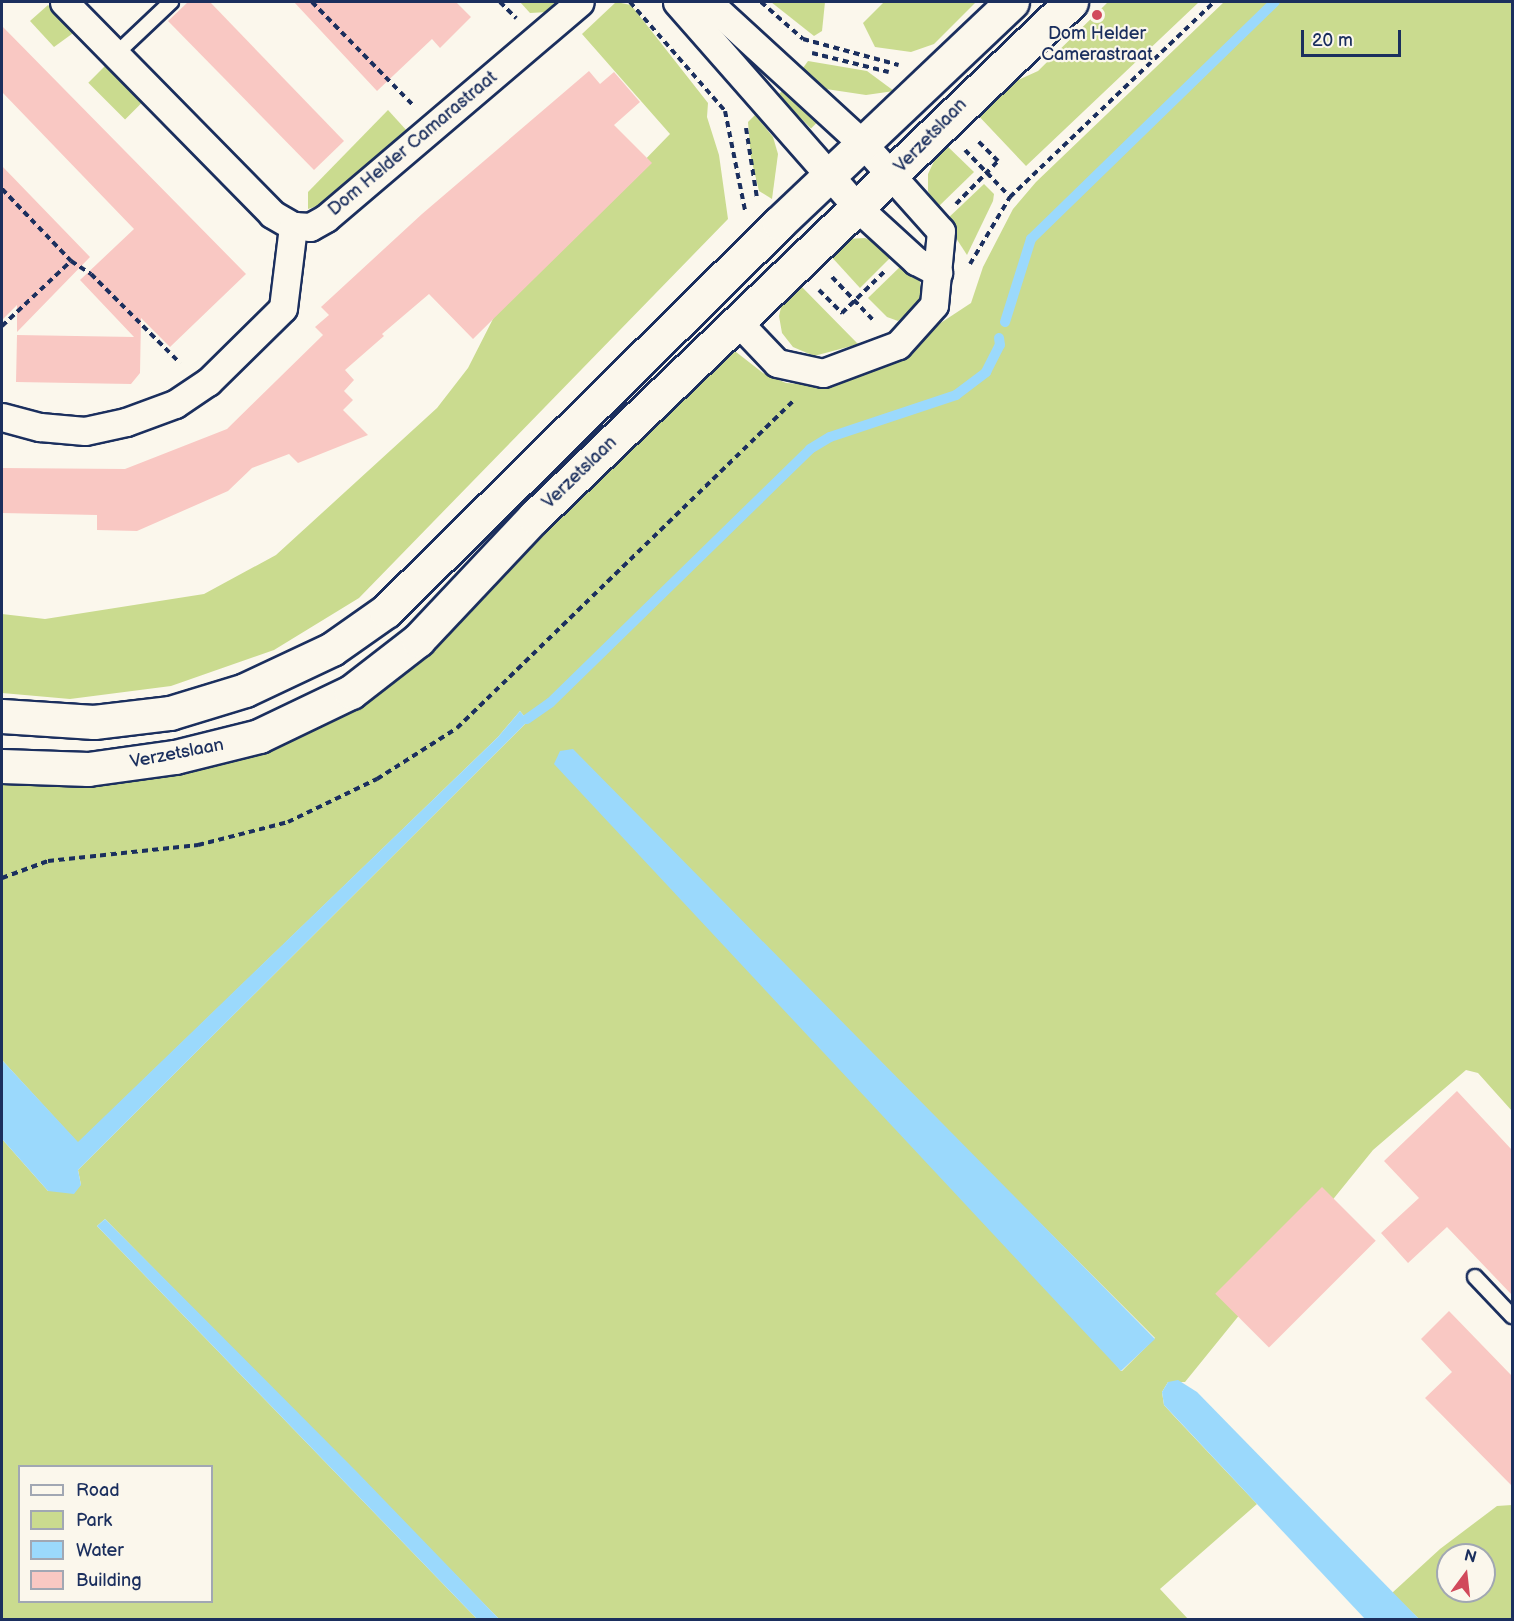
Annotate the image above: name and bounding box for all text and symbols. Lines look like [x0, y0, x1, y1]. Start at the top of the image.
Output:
marker: Dom Helder Camerastraat [1090, 8, 1104, 22]
scale bar [1304, 18, 1404, 56]
place label: Dom Helder Camerastraat [1041, 24, 1153, 66]
text: 20 m [1312, 30, 1353, 51]
street label: Dom Helder Camarastraat [324, 67, 502, 221]
street label: Verzetslaan [890, 94, 972, 178]
street label: Verzetslaan [538, 432, 622, 514]
street label: Verzetslaan [128, 734, 226, 774]
legend [18, 1465, 213, 1603]
text: Road [76, 1480, 120, 1501]
text: Park [76, 1510, 112, 1531]
text: Water [76, 1540, 124, 1561]
north arrow [1436, 1543, 1496, 1603]
text: N [1462, 1546, 1479, 1568]
text: Building [76, 1570, 142, 1591]

